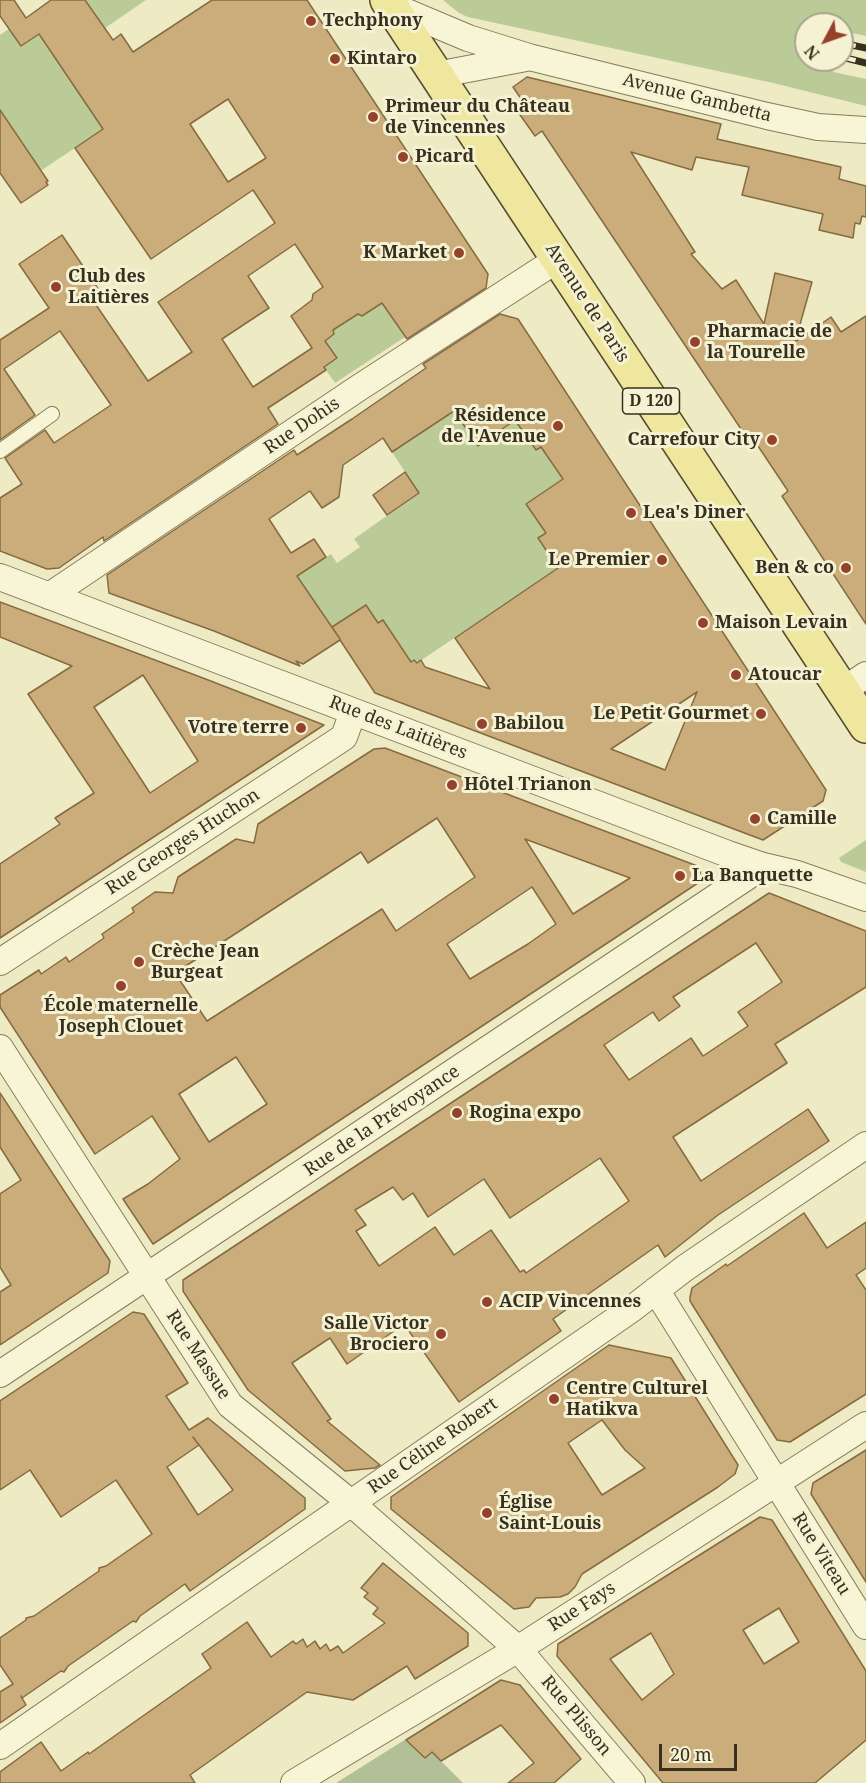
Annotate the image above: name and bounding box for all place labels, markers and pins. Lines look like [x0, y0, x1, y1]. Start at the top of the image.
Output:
place label: Techphony [323, 10, 423, 32]
marker: Techphony [304, 14, 318, 28]
place label: Kintaro [347, 48, 417, 70]
marker: Kintaro [328, 52, 342, 66]
place label: Primeur du Château de Vincennes [385, 96, 570, 138]
marker: Primeur du Château de Vincennes [366, 110, 380, 124]
place label: Picard [415, 146, 474, 168]
marker: Picard [396, 150, 410, 164]
place label: K Market [363, 242, 447, 264]
marker: K Market [452, 246, 466, 260]
place label: Club des Laitières [68, 266, 149, 308]
marker: Club des Laitières [49, 280, 63, 294]
place label: Pharmacie de la Tourelle [707, 321, 832, 364]
marker: Pharmacie de la Tourelle [688, 335, 702, 349]
place label: Résidence de l'Avenue [441, 405, 546, 448]
marker: Résidence de l'Avenue [551, 419, 565, 433]
place label: Carrefour City [627, 429, 760, 451]
marker: Carrefour City [765, 433, 779, 447]
place label: Lea's Diner [643, 502, 746, 524]
marker: Lea's Diner [624, 506, 638, 520]
place label: Le Premier [548, 549, 650, 571]
marker: Le Premier [655, 553, 669, 567]
place label: Ben & co [755, 557, 834, 579]
marker: Ben & co [839, 561, 853, 575]
place label: Maison Levain [715, 612, 848, 634]
marker: Maison Levain [696, 616, 710, 630]
place label: Atoucar [748, 664, 822, 686]
marker: Atoucar [729, 668, 743, 682]
place label: Le Petit Gourmet [593, 703, 749, 725]
marker: Le Petit Gourmet [754, 707, 768, 721]
place label: Babilou [494, 713, 564, 735]
place label: Votre terre [188, 717, 289, 739]
marker: Babilou [475, 717, 489, 731]
marker: Votre terre [294, 721, 308, 735]
place label: Hôtel Trianon [464, 774, 592, 796]
marker: Hôtel Trianon [445, 778, 459, 792]
place label: Camille [767, 808, 837, 830]
marker: Camille [748, 812, 762, 826]
place label: La Banquette [692, 865, 813, 887]
marker: La Banquette [673, 869, 687, 883]
place label: Crèche Jean Burgeat [151, 941, 259, 984]
marker: Crèche Jean Burgeat [132, 955, 146, 969]
marker: École maternelle Joseph Clouet [114, 979, 128, 993]
place label: École maternelle Joseph Clouet [44, 995, 198, 1038]
place label: Rogina expo [469, 1102, 581, 1124]
marker: Rogina expo [450, 1106, 464, 1120]
place label: ACIP Vincennes [499, 1291, 641, 1313]
marker: ACIP Vincennes [480, 1295, 494, 1309]
place label: Salle Victor Brociero [324, 1313, 429, 1356]
marker: Salle Victor Brociero [434, 1327, 448, 1341]
place label: Centre Culturel Hatikva [566, 1378, 708, 1420]
marker: Centre Culturel Hatikva [547, 1392, 561, 1406]
place label: Église Saint-Louis [499, 1492, 601, 1534]
marker: Église Saint-Louis [480, 1506, 494, 1520]

